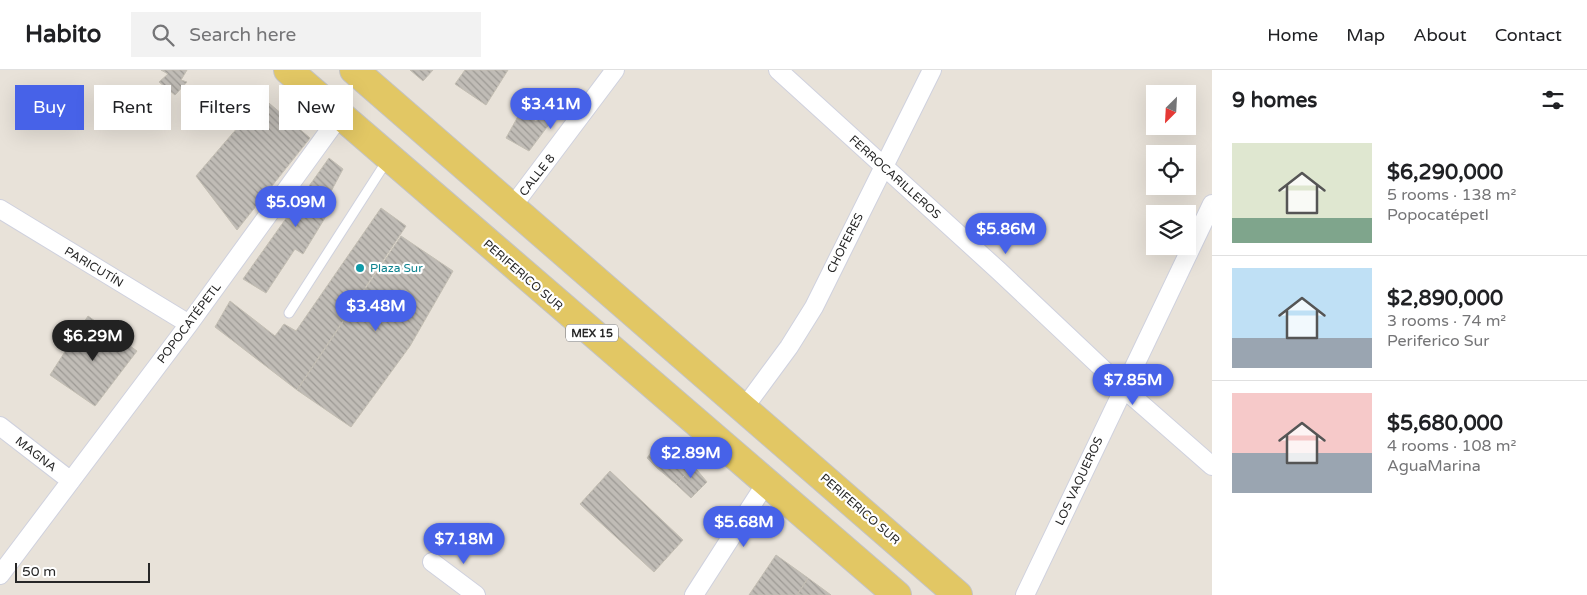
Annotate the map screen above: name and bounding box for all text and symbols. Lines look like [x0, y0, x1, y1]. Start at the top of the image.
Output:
search box [131, 12, 481, 57]
text: Habito [25, 20, 101, 49]
icon: search [149, 21, 177, 49]
text: Search here [189, 24, 296, 46]
text: Home [1267, 24, 1318, 46]
text: Map [1346, 24, 1385, 46]
text: About [1413, 24, 1467, 46]
text: Contact [1495, 24, 1562, 46]
chip: Buy [15, 85, 84, 130]
chip: Rent [94, 85, 171, 130]
chip: Filters [181, 85, 269, 130]
chip: New [279, 85, 353, 130]
north arrow [1146, 85, 1196, 135]
map controls [1146, 85, 1196, 255]
icon: filters [1539, 86, 1567, 114]
pin: $3.41M [510, 88, 592, 130]
text: 9 homes [1232, 88, 1317, 113]
text: $3.41M [521, 94, 581, 114]
street label: FERROCARILLEROS [846, 132, 944, 222]
button: locate [1146, 145, 1196, 195]
street label: CALLE 8 [516, 151, 558, 199]
text: $6,290,000 [1387, 160, 1503, 185]
icon: home [1272, 163, 1332, 223]
text: 5 rooms · 138 m² [1387, 185, 1516, 205]
pin: $5.09M [255, 186, 337, 228]
text: $5.09M [266, 192, 326, 212]
button: layers [1146, 205, 1196, 255]
text: Popocatépetl [1387, 205, 1489, 225]
street label: CHOFERES [824, 211, 866, 275]
pin: $5.86M [965, 212, 1047, 255]
text: $5.86M [976, 219, 1036, 239]
street label: PERIFERICO SUR [480, 237, 566, 313]
street label: PARICUTÍN [62, 244, 126, 290]
place label: Plaza Sur [370, 261, 423, 275]
marker: Plaza Sur [354, 262, 366, 274]
street label: POPOCATÉPETL [154, 280, 224, 366]
text: $2,890,000 [1387, 286, 1503, 311]
icon: home [1272, 288, 1332, 348]
pin: $3.48M [335, 290, 417, 332]
text: $3.48M [346, 296, 406, 316]
text: 3 rooms · 74 m² [1387, 311, 1506, 331]
pin: $6.29M [52, 320, 134, 362]
road number: MEX 15 [566, 324, 618, 342]
text: $6.29M [63, 326, 123, 346]
text: Periferico Sur [1387, 331, 1489, 351]
pin: $7.85M [1092, 364, 1174, 406]
text: $7.85M [1104, 370, 1162, 390]
text: $5,680,000 [1387, 411, 1503, 436]
icon: home [1272, 413, 1332, 473]
street label: MAGNA [13, 434, 59, 474]
street label: LOS VAQUEROS [1052, 435, 1106, 527]
pin: $2.89M [650, 436, 732, 479]
text: 4 rooms · 108 m² [1387, 436, 1516, 456]
text: $2.89M [661, 443, 721, 463]
text: AguaMarina [1387, 456, 1481, 476]
street label: PERIFERICO SUR [817, 471, 903, 547]
pin: $5.68M [703, 506, 785, 548]
text: $5.68M [714, 512, 774, 532]
pin: $7.18M [423, 522, 505, 565]
text: $7.18M [435, 529, 493, 549]
scale bar [15, 560, 150, 583]
text: 50 m [22, 563, 56, 580]

